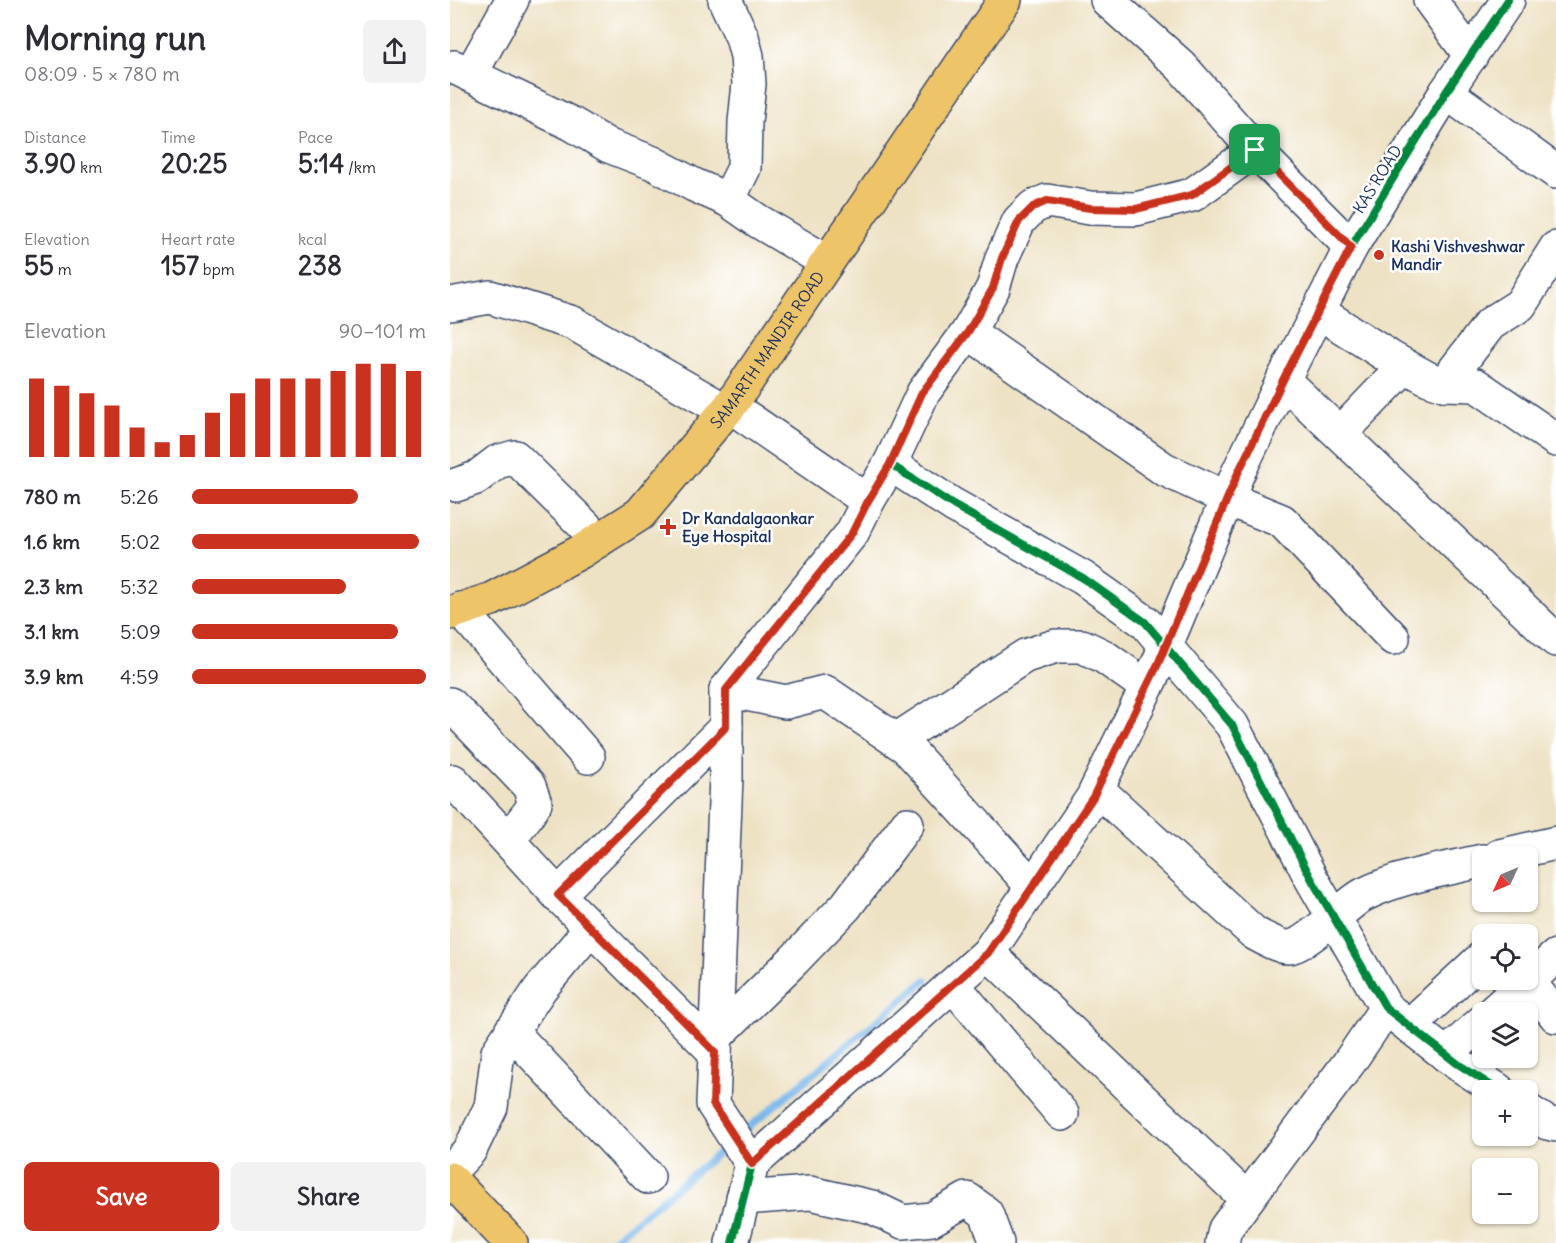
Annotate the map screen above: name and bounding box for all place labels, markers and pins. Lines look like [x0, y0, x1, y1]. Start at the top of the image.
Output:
pin [1229, 124, 1280, 175]
place label: Kashi Vishveshwar Mandir [1391, 236, 1525, 274]
marker: Kashi Vishveshwar Mandir [1372, 248, 1386, 262]
place label: Dr Kandalgaonkar Eye Hospital [682, 508, 814, 547]
marker: Dr Kandalgaonkar Eye Hospital [659, 518, 677, 536]

